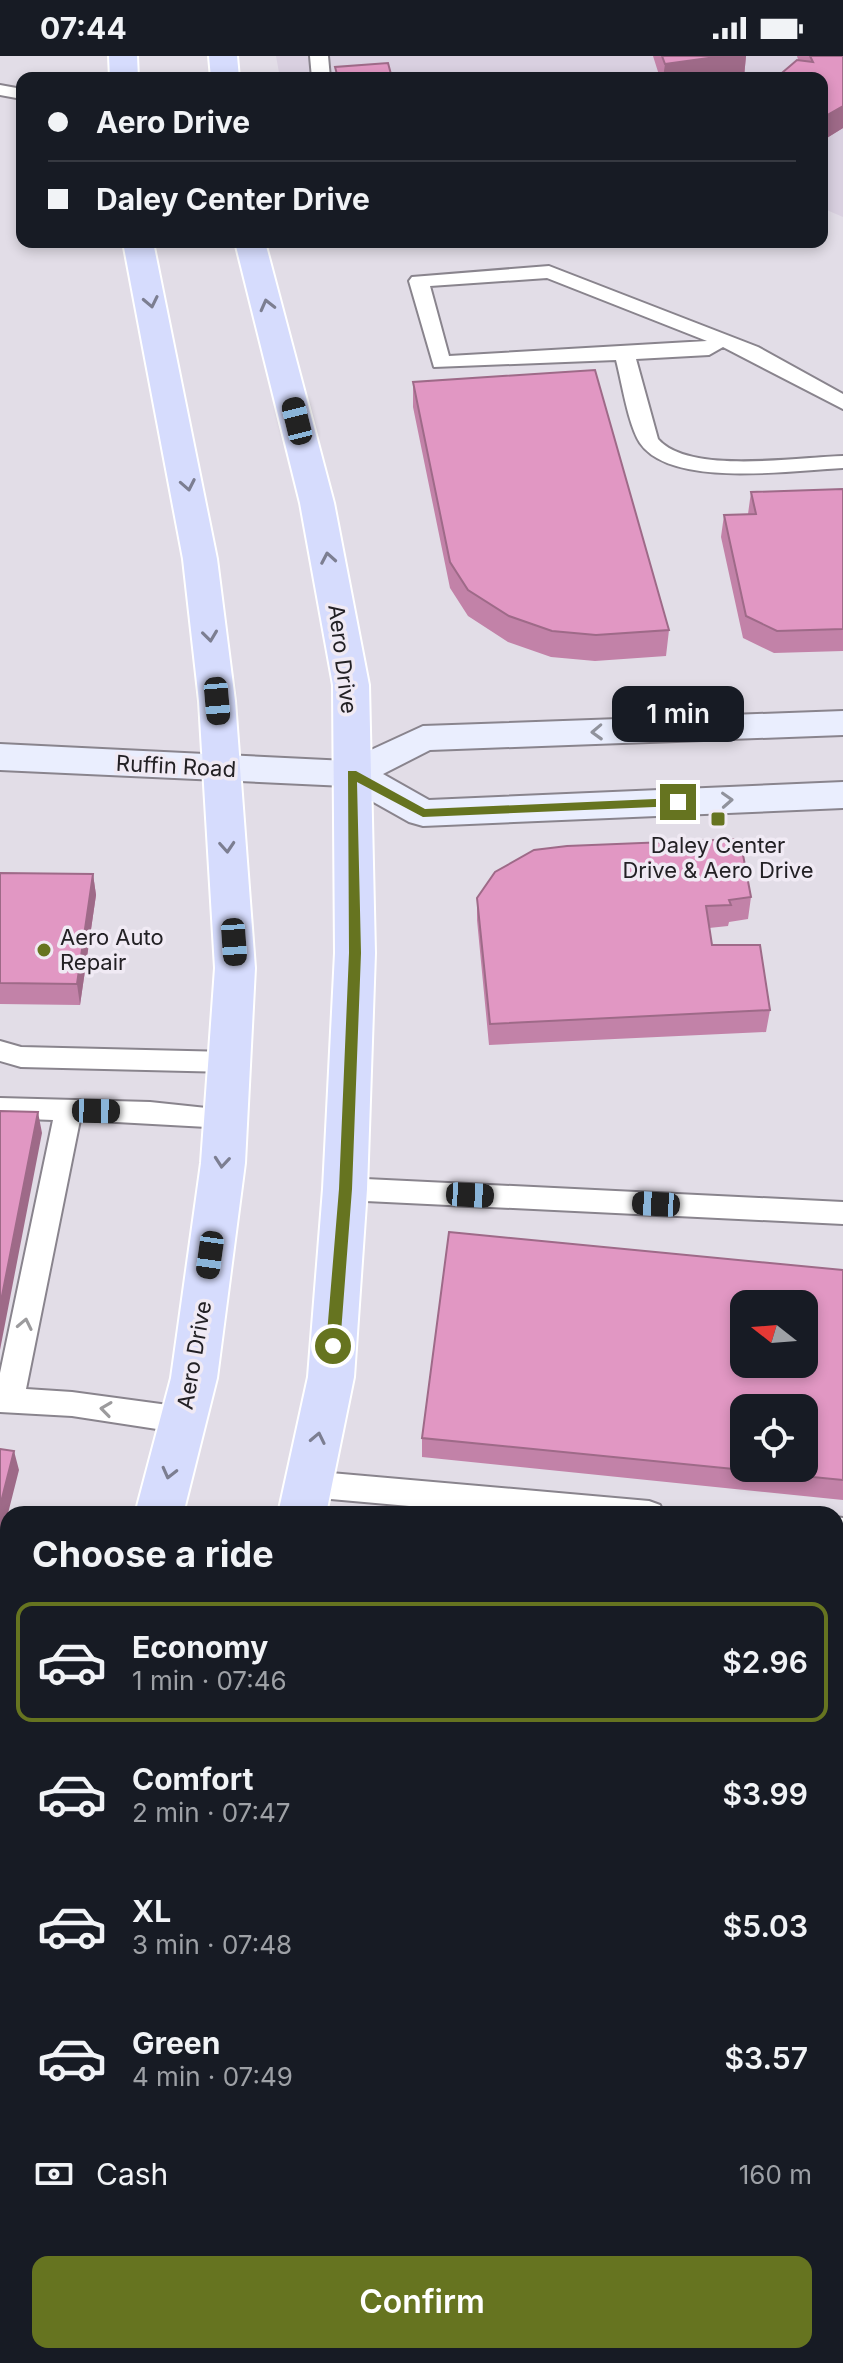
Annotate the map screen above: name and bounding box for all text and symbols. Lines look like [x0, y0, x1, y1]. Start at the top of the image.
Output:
text: 07:44 [40, 10, 127, 46]
text: Aero Drive [96, 104, 250, 140]
text: Daley Center Drive [96, 181, 370, 217]
one-way arrow [142, 294, 159, 308]
one-way arrow [259, 299, 276, 313]
car [280, 395, 314, 447]
one-way arrow [178, 478, 195, 492]
one-way arrow [320, 551, 337, 565]
street label: Aero Drive [323, 603, 363, 715]
one-way arrow [201, 630, 218, 643]
car [203, 676, 231, 726]
callout: 1 min [612, 686, 744, 742]
text: 1 min [646, 698, 710, 729]
one-way arrow [590, 723, 603, 740]
street label: Ruffin Road [115, 750, 237, 782]
route end [660, 784, 696, 820]
one-way arrow [721, 791, 734, 808]
marker: Daley Center Drive & Aero Drive [709, 810, 727, 828]
place label: Daley Center Drive & Aero Drive [622, 832, 814, 883]
one-way arrow [218, 840, 235, 853]
car [220, 917, 248, 967]
place label: Aero Auto Repair [60, 924, 164, 975]
marker: Aero Auto Repair [35, 941, 53, 959]
car [72, 1099, 120, 1123]
one-way arrow [214, 1156, 231, 1169]
car [445, 1182, 495, 1208]
car [631, 1191, 681, 1217]
car [195, 1230, 225, 1280]
north arrow [730, 1290, 818, 1378]
map controls [730, 1290, 818, 1482]
street label: Aero Drive [172, 1299, 216, 1411]
one-way arrow [16, 1318, 33, 1331]
route start [315, 1328, 351, 1364]
button: locate [730, 1394, 818, 1482]
one-way arrow [99, 1401, 112, 1418]
one-way arrow [309, 1431, 326, 1445]
one-way arrow [162, 1465, 179, 1479]
text: Choose a ride [32, 1532, 274, 1576]
icon: car [36, 1626, 108, 1698]
text: Economy [132, 1629, 268, 1665]
text: $2.96 [722, 1644, 808, 1680]
text: 1 min · 07:46 [132, 1665, 287, 1696]
icon: car [36, 1758, 108, 1830]
text: Comfort [132, 1761, 253, 1797]
text: $3.99 [722, 1776, 808, 1812]
text: 2 min · 07:47 [132, 1797, 290, 1828]
icon: car [36, 1890, 108, 1962]
text: XL [132, 1893, 171, 1929]
text: $5.03 [723, 1908, 808, 1944]
text: 3 min · 07:48 [132, 1929, 292, 1960]
icon: car [36, 2022, 108, 2094]
text: Green [132, 2025, 220, 2061]
text: $3.57 [725, 2040, 808, 2076]
text: 4 min · 07:49 [132, 2061, 293, 2092]
icon: cash [32, 2152, 76, 2196]
text: Cash [96, 2156, 168, 2192]
text: 160 m [739, 2159, 812, 2190]
button: Confirm [32, 2256, 812, 2348]

